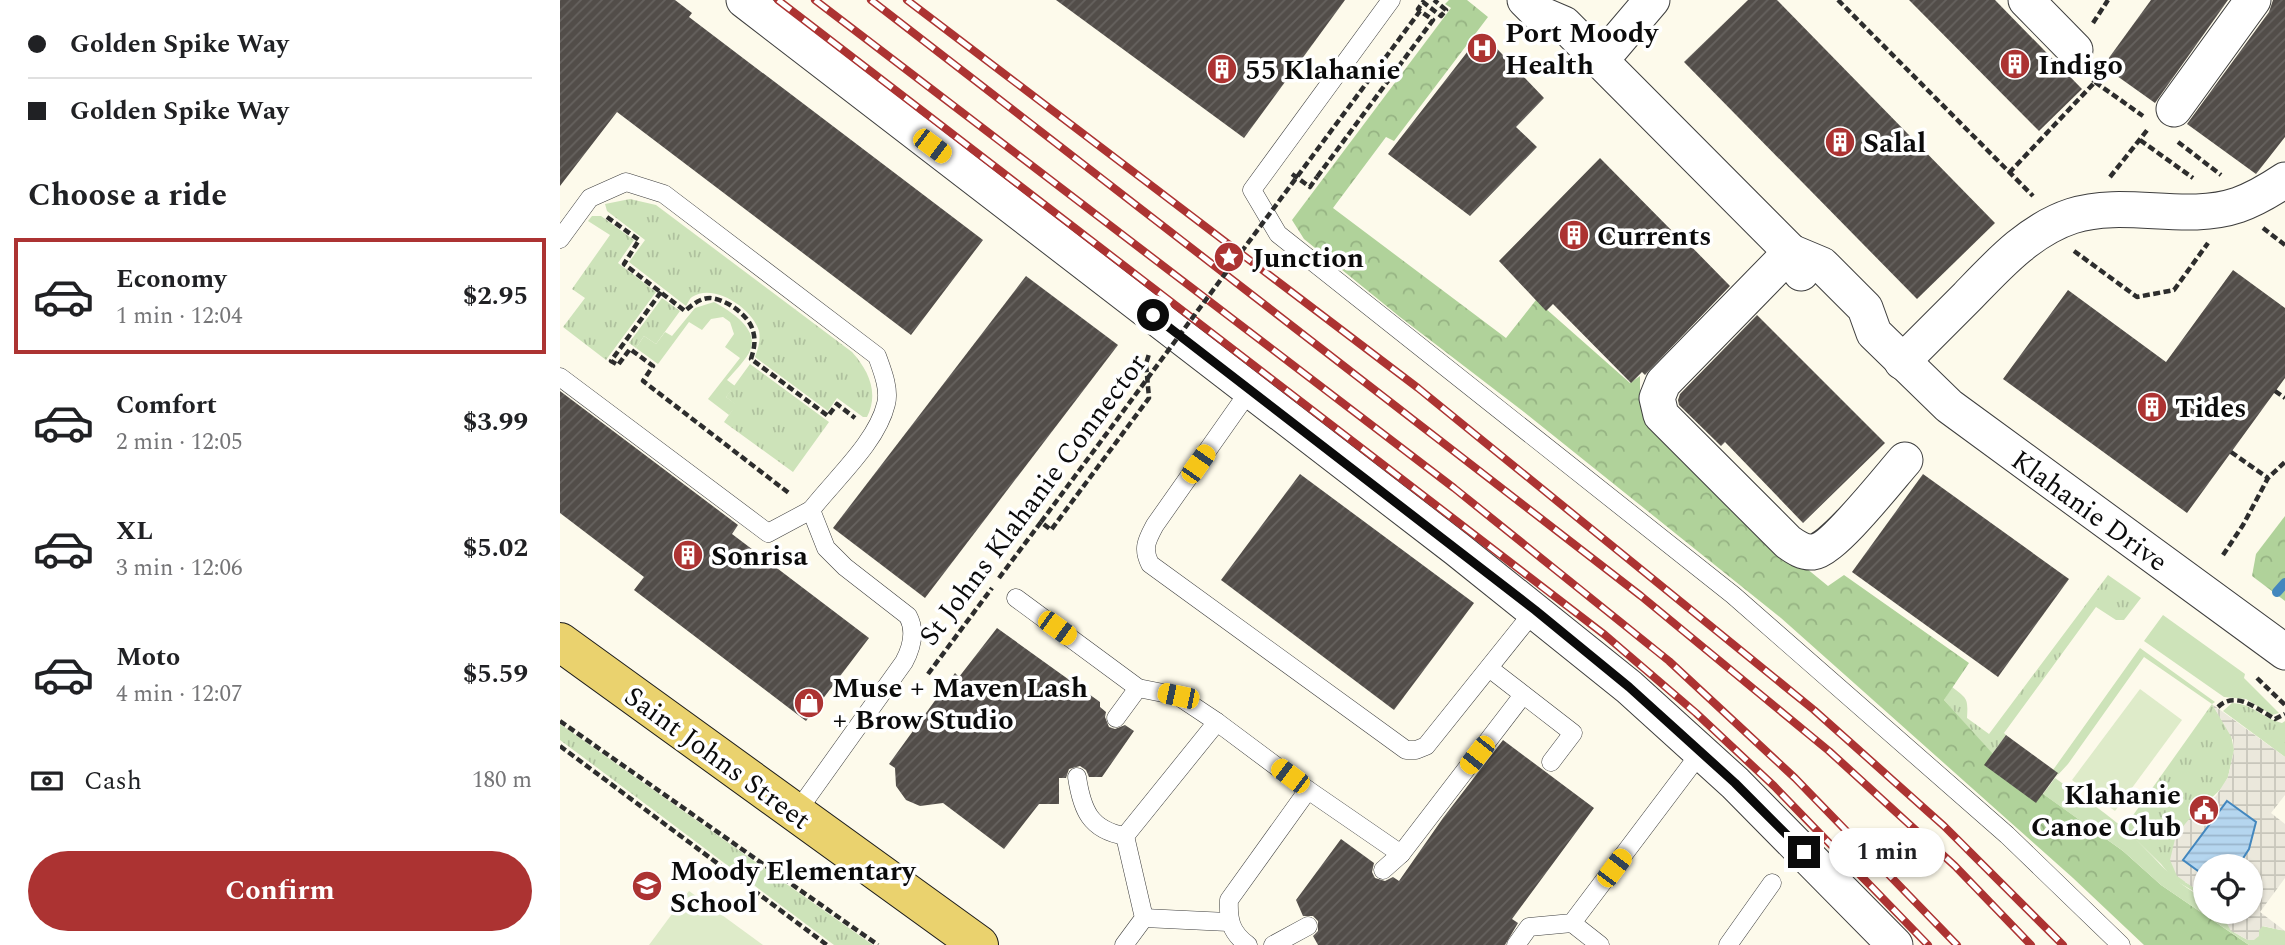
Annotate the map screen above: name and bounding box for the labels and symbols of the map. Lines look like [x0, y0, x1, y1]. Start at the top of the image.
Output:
place label: Port Moody Health [1505, 12, 1659, 87]
hospital icon: Port Moody Health [1465, 31, 1499, 65]
place label: Indigo [2038, 44, 2123, 87]
building icon: Indigo [1998, 47, 2032, 81]
place label: 55 Klahanie [1245, 49, 1401, 92]
building icon: 55 Klahanie [1205, 52, 1239, 86]
place label: Salal [1863, 122, 1926, 165]
car [909, 125, 956, 167]
building icon: Salal [1823, 125, 1857, 159]
place label: Currents [1597, 215, 1711, 258]
building icon: Currents [1557, 218, 1591, 252]
place label: Junction [1252, 237, 1364, 280]
place icon: Junction [1212, 240, 1246, 274]
route start [1137, 299, 1169, 331]
street label: St Johns Klahanie Connector [909, 344, 1158, 655]
place label: Tides [2175, 387, 2246, 430]
building icon: Tides [2135, 390, 2169, 424]
street label: Klahanie Drive [2002, 439, 2177, 583]
car [1178, 441, 1219, 487]
place label: Sonrisa [711, 535, 808, 578]
building icon: Sonrisa [671, 538, 705, 572]
car [1034, 607, 1081, 649]
place label: Muse + Maven Lash + Brow Studio [832, 667, 1088, 742]
street label: Saint Johns Street [615, 676, 820, 841]
car [1156, 681, 1201, 711]
shop icon: Muse + Maven Lash + Brow Studio [792, 686, 826, 720]
car [1456, 732, 1499, 778]
car [1267, 755, 1314, 797]
place label: Klahanie Canoe Club [2031, 774, 2181, 849]
public building icon: Klahanie Canoe Club [2187, 793, 2221, 827]
callout: 1 min [1828, 828, 1944, 876]
route end [1788, 836, 1820, 868]
car [1593, 845, 1636, 891]
place label: Moody Elementary School [670, 850, 917, 925]
school or university icon: Moody Elementary School [630, 869, 664, 903]

